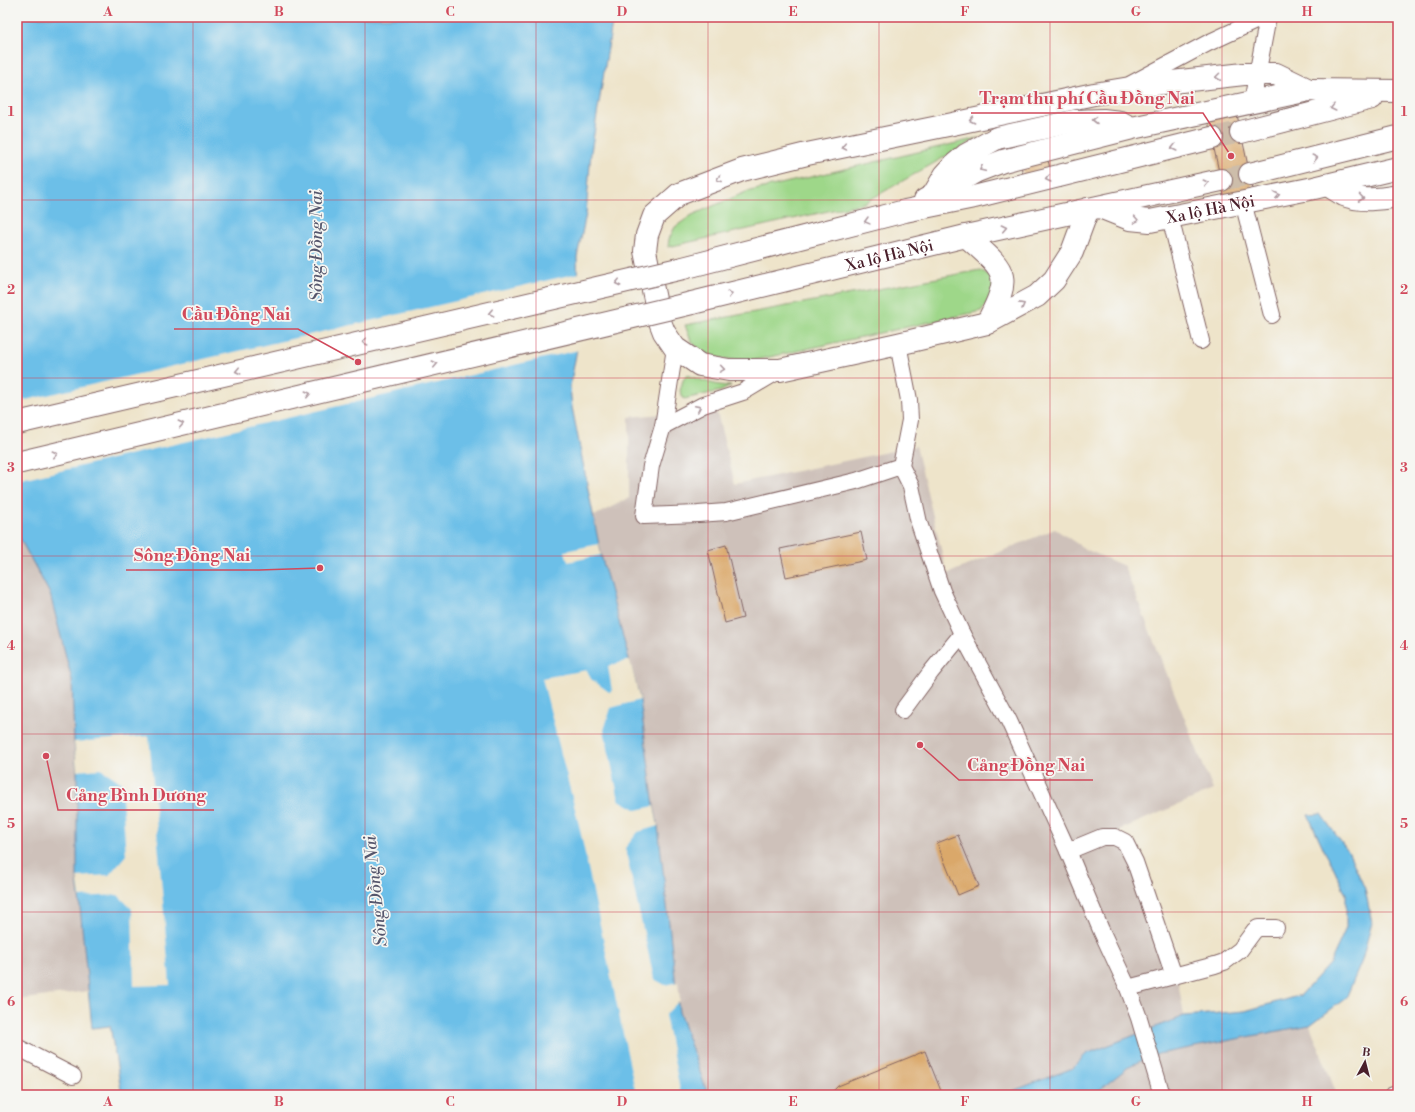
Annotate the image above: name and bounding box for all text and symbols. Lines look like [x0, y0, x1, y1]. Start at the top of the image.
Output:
text: A [102, 4, 113, 20]
text: B [274, 4, 284, 20]
text: C [445, 4, 455, 20]
text: D [617, 4, 627, 20]
text: E [788, 4, 798, 20]
text: F [960, 4, 970, 20]
text: G [1131, 4, 1142, 20]
text: H [1302, 4, 1313, 20]
one-way arrow [1215, 72, 1222, 81]
callout: Trạm thu phí Cầu Đồng Nai [971, 84, 1203, 113]
text: Trạm thu phí Cầu Đồng Nai [979, 88, 1195, 110]
one-way arrow [1330, 103, 1337, 112]
text: 1 [8, 104, 15, 120]
text: 1 [1401, 104, 1408, 120]
one-way arrow [968, 115, 975, 123]
one-way arrow [1092, 116, 1098, 124]
one-way arrow [841, 142, 847, 150]
one-way arrow [1171, 143, 1177, 151]
one-way arrow [1312, 154, 1318, 162]
one-way arrow [979, 164, 986, 172]
one-way arrow [715, 174, 722, 182]
one-way arrow [1044, 174, 1051, 182]
one-way arrow [1203, 179, 1209, 187]
water label: Sông Đồng Nai [306, 189, 328, 302]
street label: Xa lộ Hà Nội [1164, 191, 1257, 229]
one-way arrow [1274, 191, 1280, 200]
one-way arrow [1358, 193, 1364, 202]
one-way arrow [1133, 215, 1139, 224]
one-way arrow [864, 216, 870, 224]
one-way arrow [1001, 224, 1007, 232]
street label: Xa lộ Hà Nội [842, 235, 935, 276]
one-way arrow [615, 279, 621, 287]
text: 2 [7, 282, 15, 298]
text: 2 [1400, 282, 1408, 298]
one-way arrow [727, 290, 734, 299]
callout: Cầu Đồng Nai [174, 300, 298, 329]
one-way arrow [1018, 302, 1025, 309]
text: Cầu Đồng Nai [182, 304, 291, 326]
one-way arrow [488, 308, 495, 316]
one-way arrow [362, 337, 369, 346]
one-way arrow [431, 361, 438, 369]
one-way arrow [719, 364, 725, 373]
one-way arrow [235, 367, 241, 375]
one-way arrow [304, 390, 311, 399]
one-way arrow [693, 405, 701, 413]
one-way arrow [178, 420, 185, 429]
one-way arrow [52, 450, 58, 458]
text: 3 [7, 460, 15, 476]
text: 3 [1400, 460, 1408, 476]
callout: Sông Đồng Nai [126, 541, 259, 570]
text: Sông Đồng Nai [134, 545, 251, 567]
text: 4 [7, 638, 16, 654]
text: 4 [1400, 638, 1409, 654]
callout: Cảng Đồng Nai [959, 751, 1093, 780]
text: Cảng Đồng Nai [967, 755, 1086, 777]
callout: Cảng Bình Dương [58, 781, 214, 810]
text: Cảng Bình Dương [66, 785, 206, 807]
text: 5 [7, 816, 15, 832]
text: 5 [1400, 816, 1408, 832]
water label: Sông Đồng Nai [359, 834, 393, 948]
text: 6 [7, 994, 15, 1010]
text: 6 [1400, 994, 1408, 1010]
north arrow [1345, 1042, 1385, 1082]
text: B [1361, 1046, 1371, 1061]
text: A [102, 1094, 113, 1110]
text: B [274, 1094, 284, 1110]
text: C [445, 1094, 455, 1110]
text: D [617, 1094, 627, 1110]
text: E [788, 1094, 798, 1110]
text: F [960, 1094, 970, 1110]
text: G [1131, 1094, 1142, 1110]
text: H [1302, 1094, 1313, 1110]

